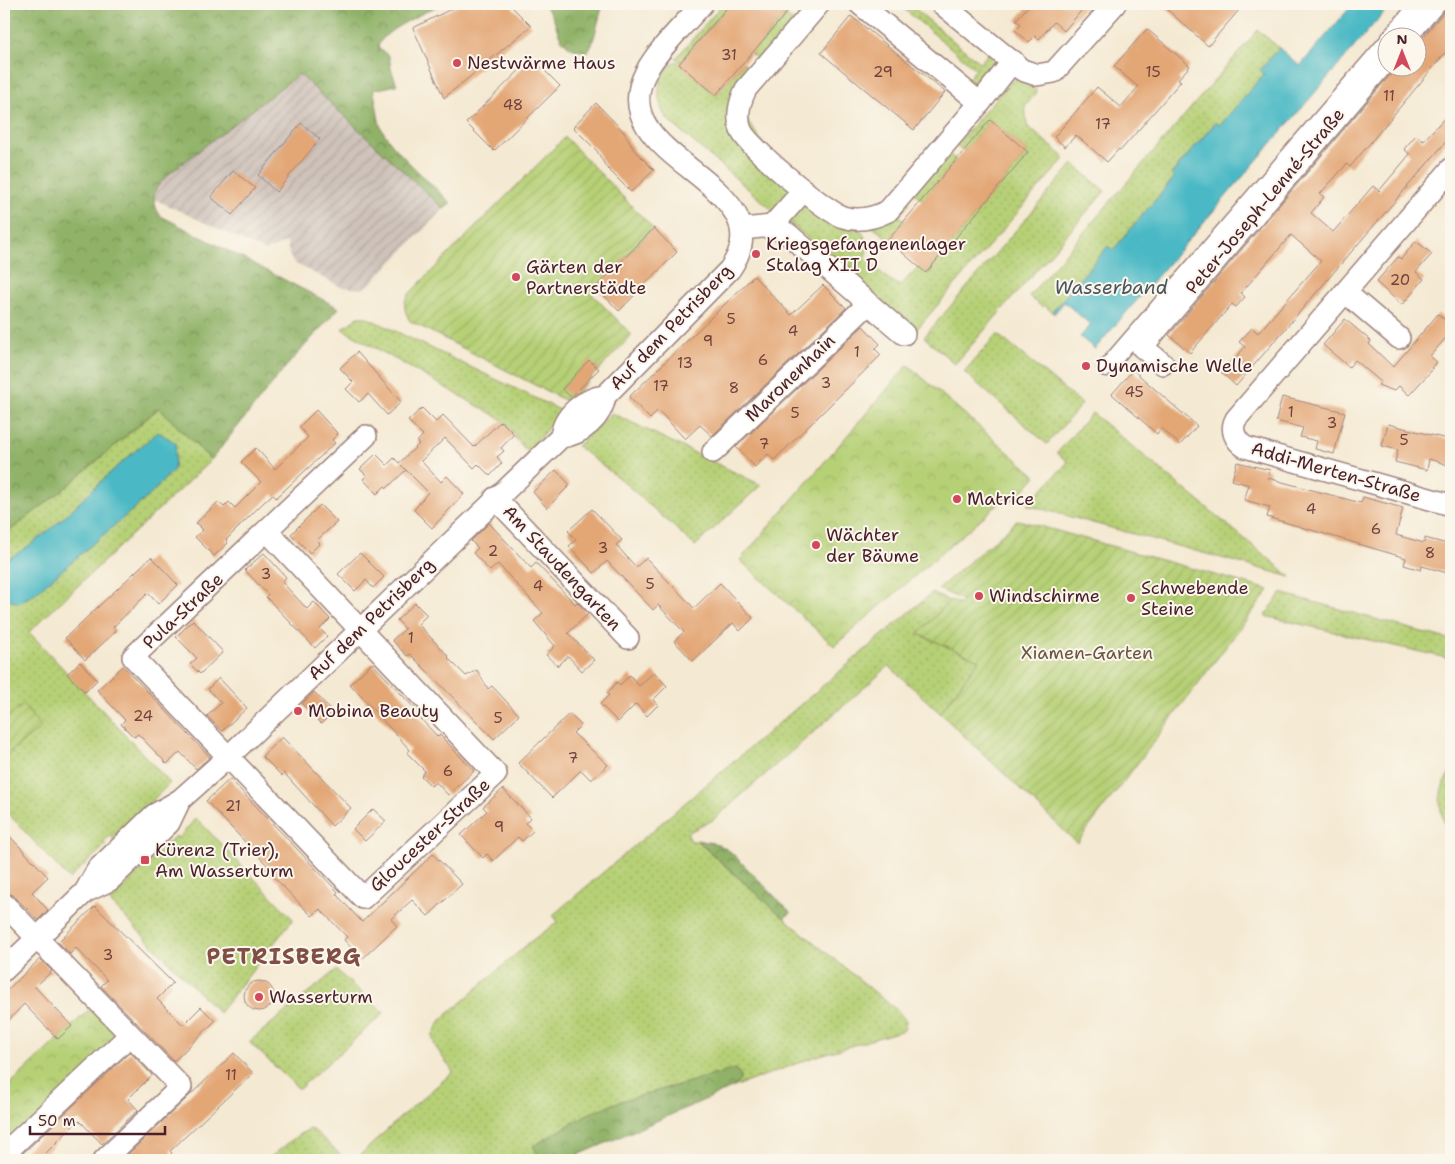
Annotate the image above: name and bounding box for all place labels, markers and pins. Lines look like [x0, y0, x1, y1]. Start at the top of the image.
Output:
place label: Nestwärme Haus [467, 51, 616, 75]
marker: Nestwärme Haus [451, 57, 463, 69]
place label: Kriegsgefangenenlager Stalag XII D [766, 232, 966, 277]
marker: Kriegsgefangenenlager Stalag XII D [750, 248, 762, 260]
place label: Gärten der Partnerstädte [526, 255, 646, 300]
marker: Gärten der Partnerstädte [510, 271, 522, 283]
place label: Dynamische Welle [1096, 354, 1253, 378]
marker: Dynamische Welle [1080, 360, 1092, 372]
place label: Matrice [967, 487, 1035, 511]
marker: Matrice [951, 493, 963, 505]
place label: Wächter der Bäume [826, 523, 919, 568]
marker: Wächter der Bäume [810, 539, 822, 551]
place label: Schwebende Steine [1141, 576, 1249, 621]
place label: Windschirme [989, 584, 1100, 608]
marker: Windschirme [973, 590, 985, 602]
marker: Schwebende Steine [1125, 592, 1137, 604]
place label: Mobina Beauty [308, 699, 439, 723]
marker: Mobina Beauty [292, 705, 304, 717]
place label: Kürenz (Trier), Am Wasserturm [155, 838, 293, 883]
marker: Kürenz (Trier), Am Wasserturm [139, 854, 151, 866]
place label: Wasserturm [269, 985, 373, 1009]
marker: Wasserturm [253, 991, 265, 1003]

